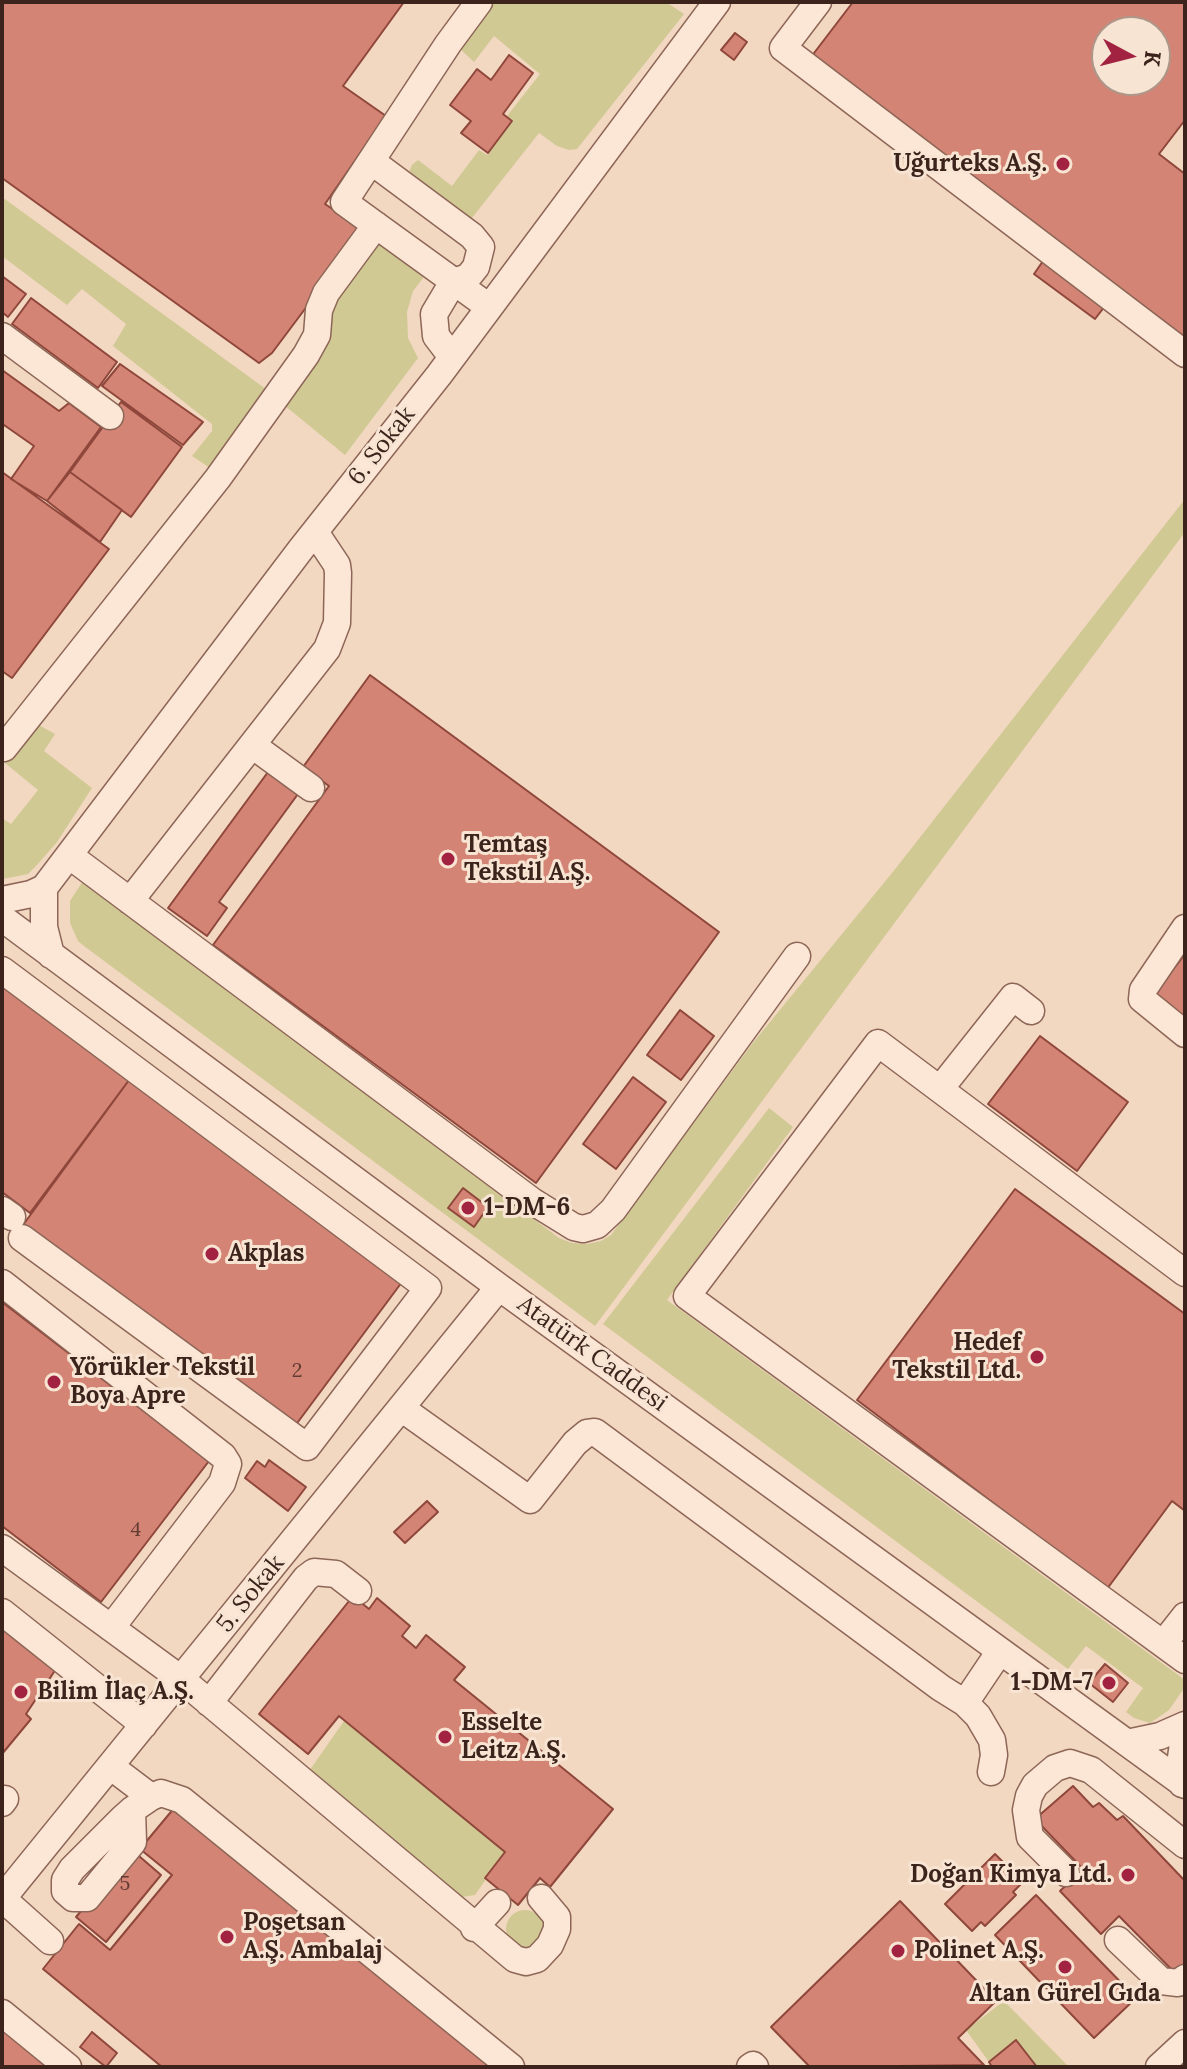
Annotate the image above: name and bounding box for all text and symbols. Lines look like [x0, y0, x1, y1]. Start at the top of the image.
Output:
north arrow [1091, 16, 1171, 96]
text: K [1138, 49, 1168, 68]
place label: Uğurteks A.Ş. [893, 150, 1047, 178]
marker: Uğurteks A.Ş. [1054, 155, 1072, 173]
street label: 6. Sokak [342, 401, 422, 491]
place label: Temtaş Tekstil A.Ş. [464, 831, 590, 887]
marker: Temtaş Tekstil A.Ş. [439, 850, 457, 868]
place label: 1-DM-6 [484, 1194, 570, 1222]
marker: 1-DM-6 [459, 1199, 477, 1217]
place label: Akplas [228, 1240, 304, 1268]
marker: Akplas [203, 1245, 221, 1263]
street label: Atatürk Caddesi [511, 1290, 673, 1418]
place label: Hedef Tekstil Ltd. [892, 1329, 1021, 1385]
marker: Hedef Tekstil Ltd. [1028, 1348, 1046, 1366]
place label: Yörükler Tekstil Boya Apre [70, 1354, 255, 1410]
house number: 2 [292, 1359, 302, 1383]
marker: Yörükler Tekstil Boya Apre [45, 1373, 63, 1391]
house number: 4 [131, 1518, 141, 1542]
street label: 5. Sokak [211, 1550, 291, 1638]
place label: 1-DM-7 [1011, 1669, 1093, 1697]
marker: 1-DM-7 [1100, 1674, 1118, 1692]
place label: Bilim İlaç A.Ş. [37, 1678, 194, 1706]
marker: Bilim İlaç A.Ş. [12, 1683, 30, 1701]
place label: Esselte Leitz A.Ş. [461, 1709, 566, 1765]
marker: Esselte Leitz A.Ş. [436, 1728, 454, 1746]
place label: Doğan Kimya Ltd. [910, 1861, 1112, 1889]
marker: Doğan Kimya Ltd. [1119, 1866, 1137, 1884]
house number: 5 [120, 1872, 130, 1896]
place label: Poşetsan A.Ş. Ambalaj [243, 1909, 383, 1965]
marker: Poşetsan A.Ş. Ambalaj [218, 1928, 236, 1946]
place label: Polinet A.Ş. [914, 1937, 1044, 1965]
marker: Polinet A.Ş. [889, 1942, 907, 1960]
marker: Altan Gürel Gıda [1056, 1958, 1074, 1976]
place label: Altan Gürel Gıda [969, 1980, 1161, 2008]

